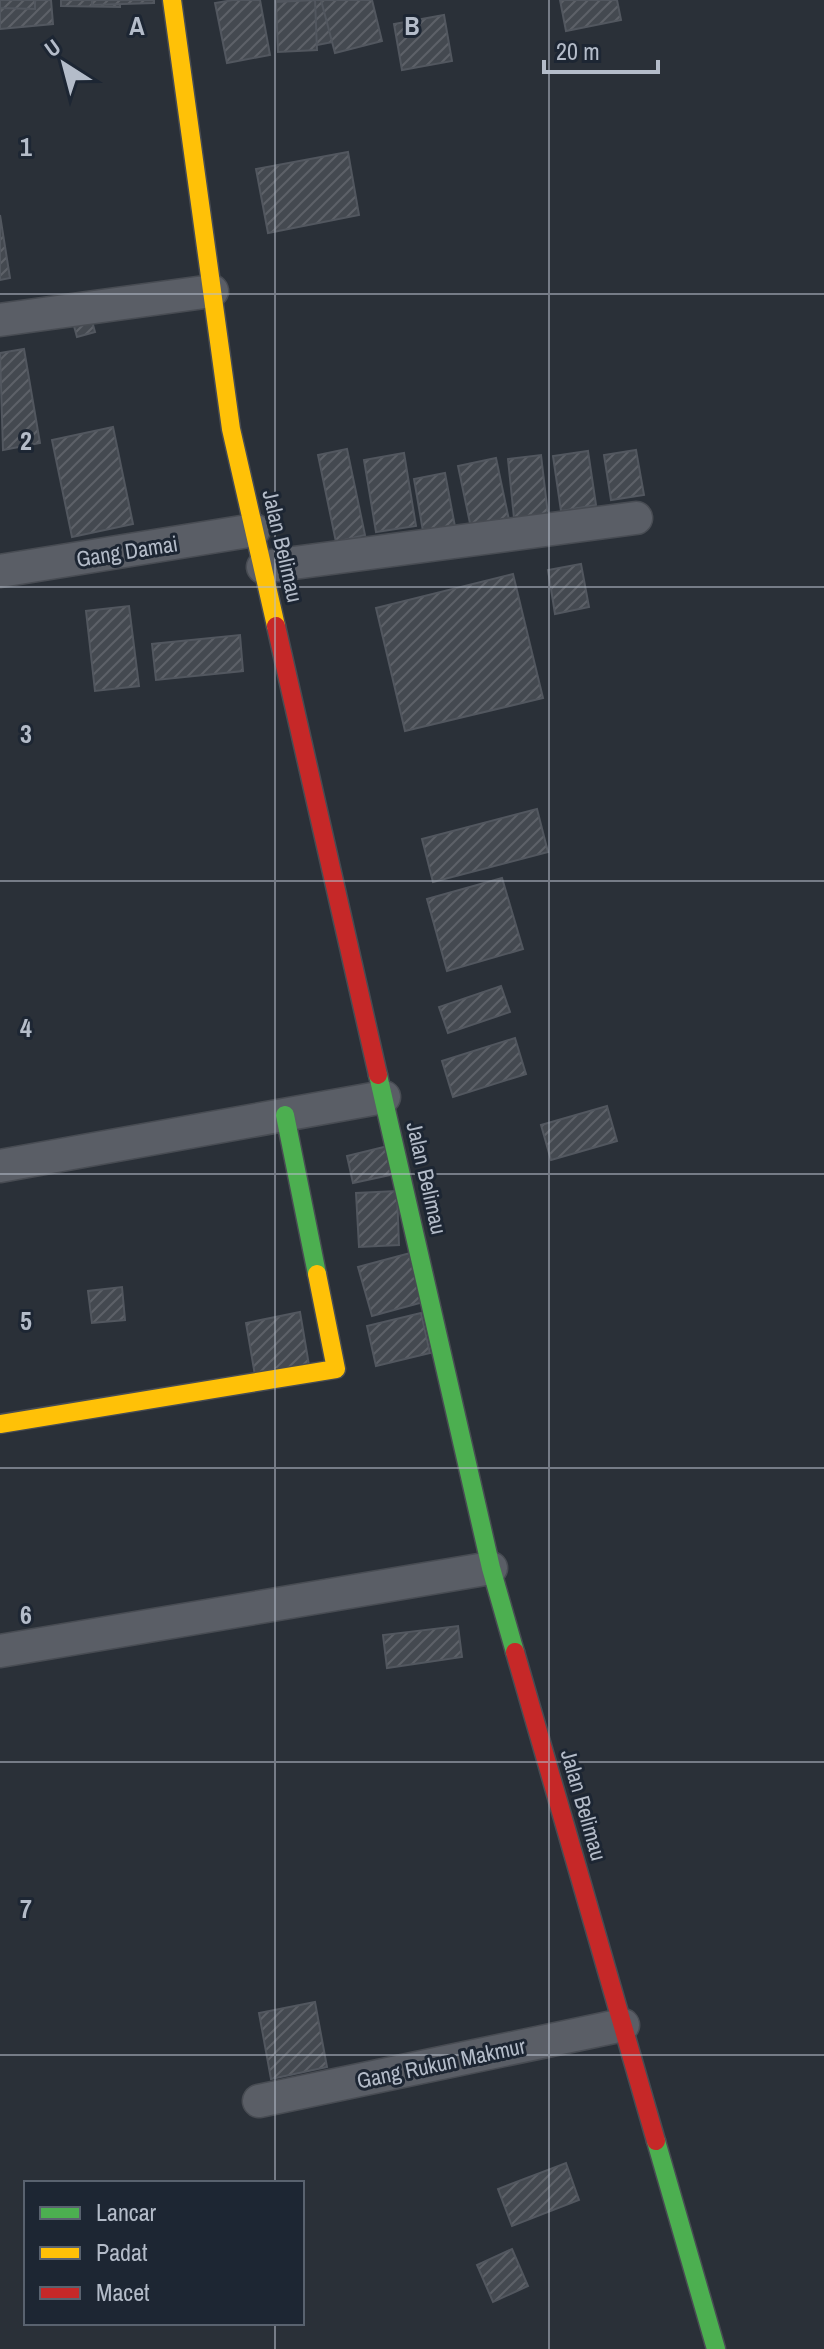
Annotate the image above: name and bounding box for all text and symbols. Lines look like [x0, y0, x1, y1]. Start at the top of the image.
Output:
text: A [129, 8, 145, 43]
text: B [404, 8, 420, 43]
north arrow [24, 24, 104, 104]
scale bar [544, 24, 658, 74]
text: U [38, 32, 66, 64]
text: 20 m [556, 35, 600, 67]
text: 1 [20, 129, 32, 164]
text: 2 [20, 423, 32, 458]
street label: Jalan Belimau [256, 487, 310, 605]
street label: Gang Damai [74, 528, 180, 574]
text: 3 [20, 716, 32, 751]
text: 4 [20, 1010, 32, 1045]
street label: Jalan Belimau [400, 1119, 454, 1237]
text: 5 [20, 1303, 32, 1338]
text: 6 [20, 1597, 32, 1632]
street label: Jalan Belimau [554, 1746, 614, 1864]
text: 7 [20, 1891, 32, 1926]
street label: Gang Rukun Makmur [354, 2031, 528, 2095]
legend [24, 2181, 304, 2325]
text: Lancar [96, 2196, 157, 2228]
text: Padat [96, 2236, 148, 2268]
text: Macet [96, 2276, 150, 2308]

